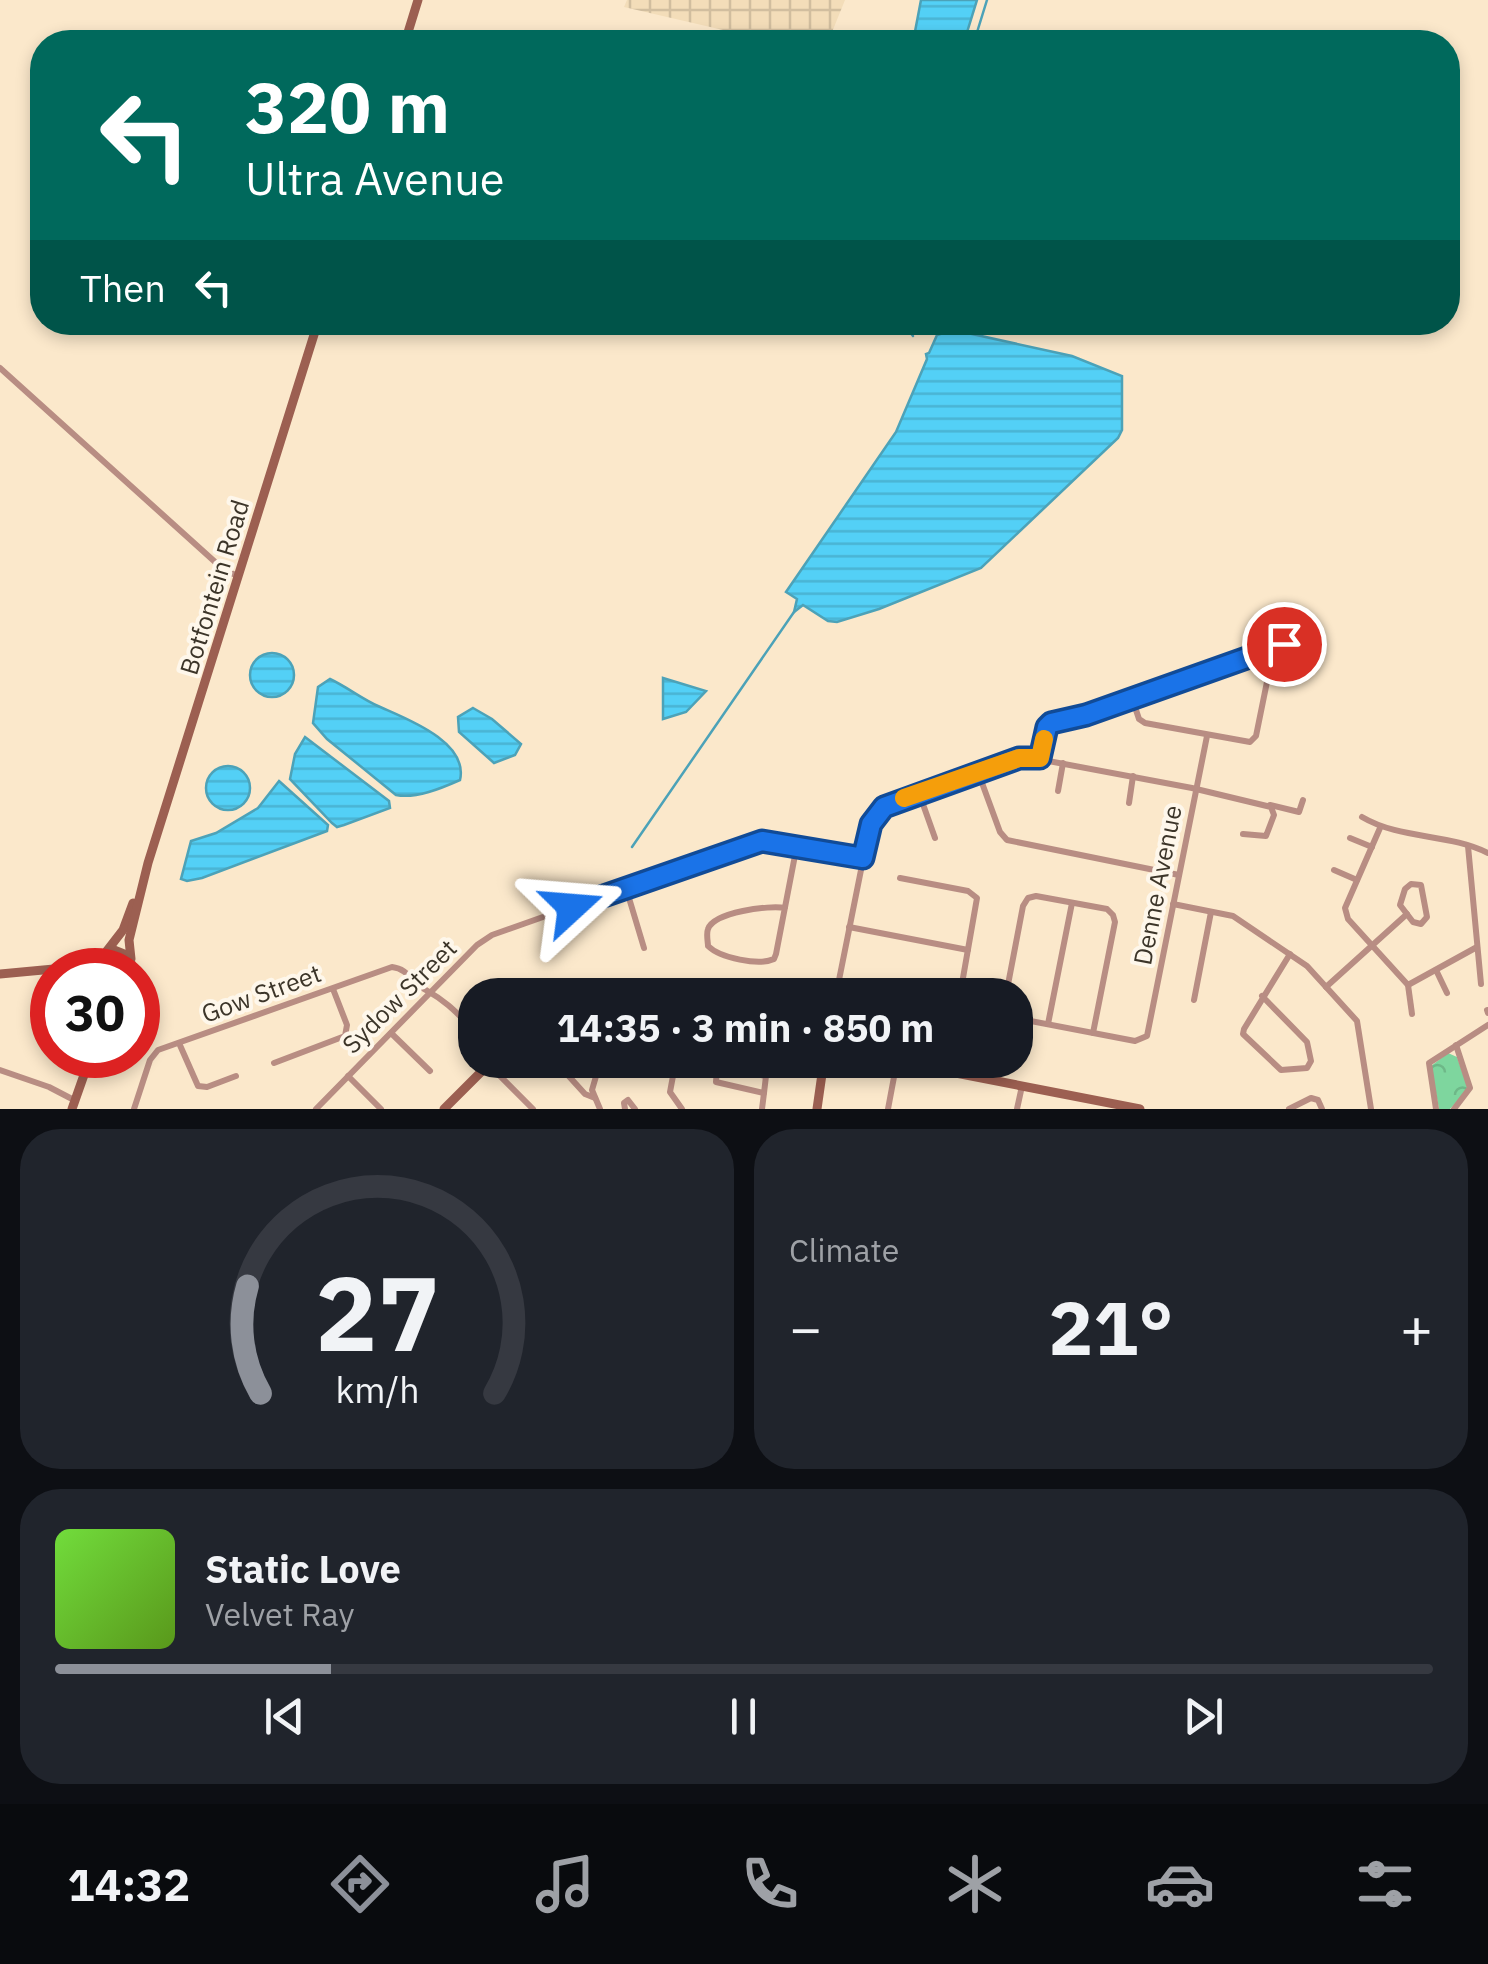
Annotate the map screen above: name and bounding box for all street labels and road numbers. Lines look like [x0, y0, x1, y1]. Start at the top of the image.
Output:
street label: Botfontein Road [172, 495, 256, 679]
street label: Denne Avenue [1125, 802, 1189, 968]
street label: Sydow Street [335, 932, 463, 1060]
street label: Gow Street [197, 956, 325, 1030]

